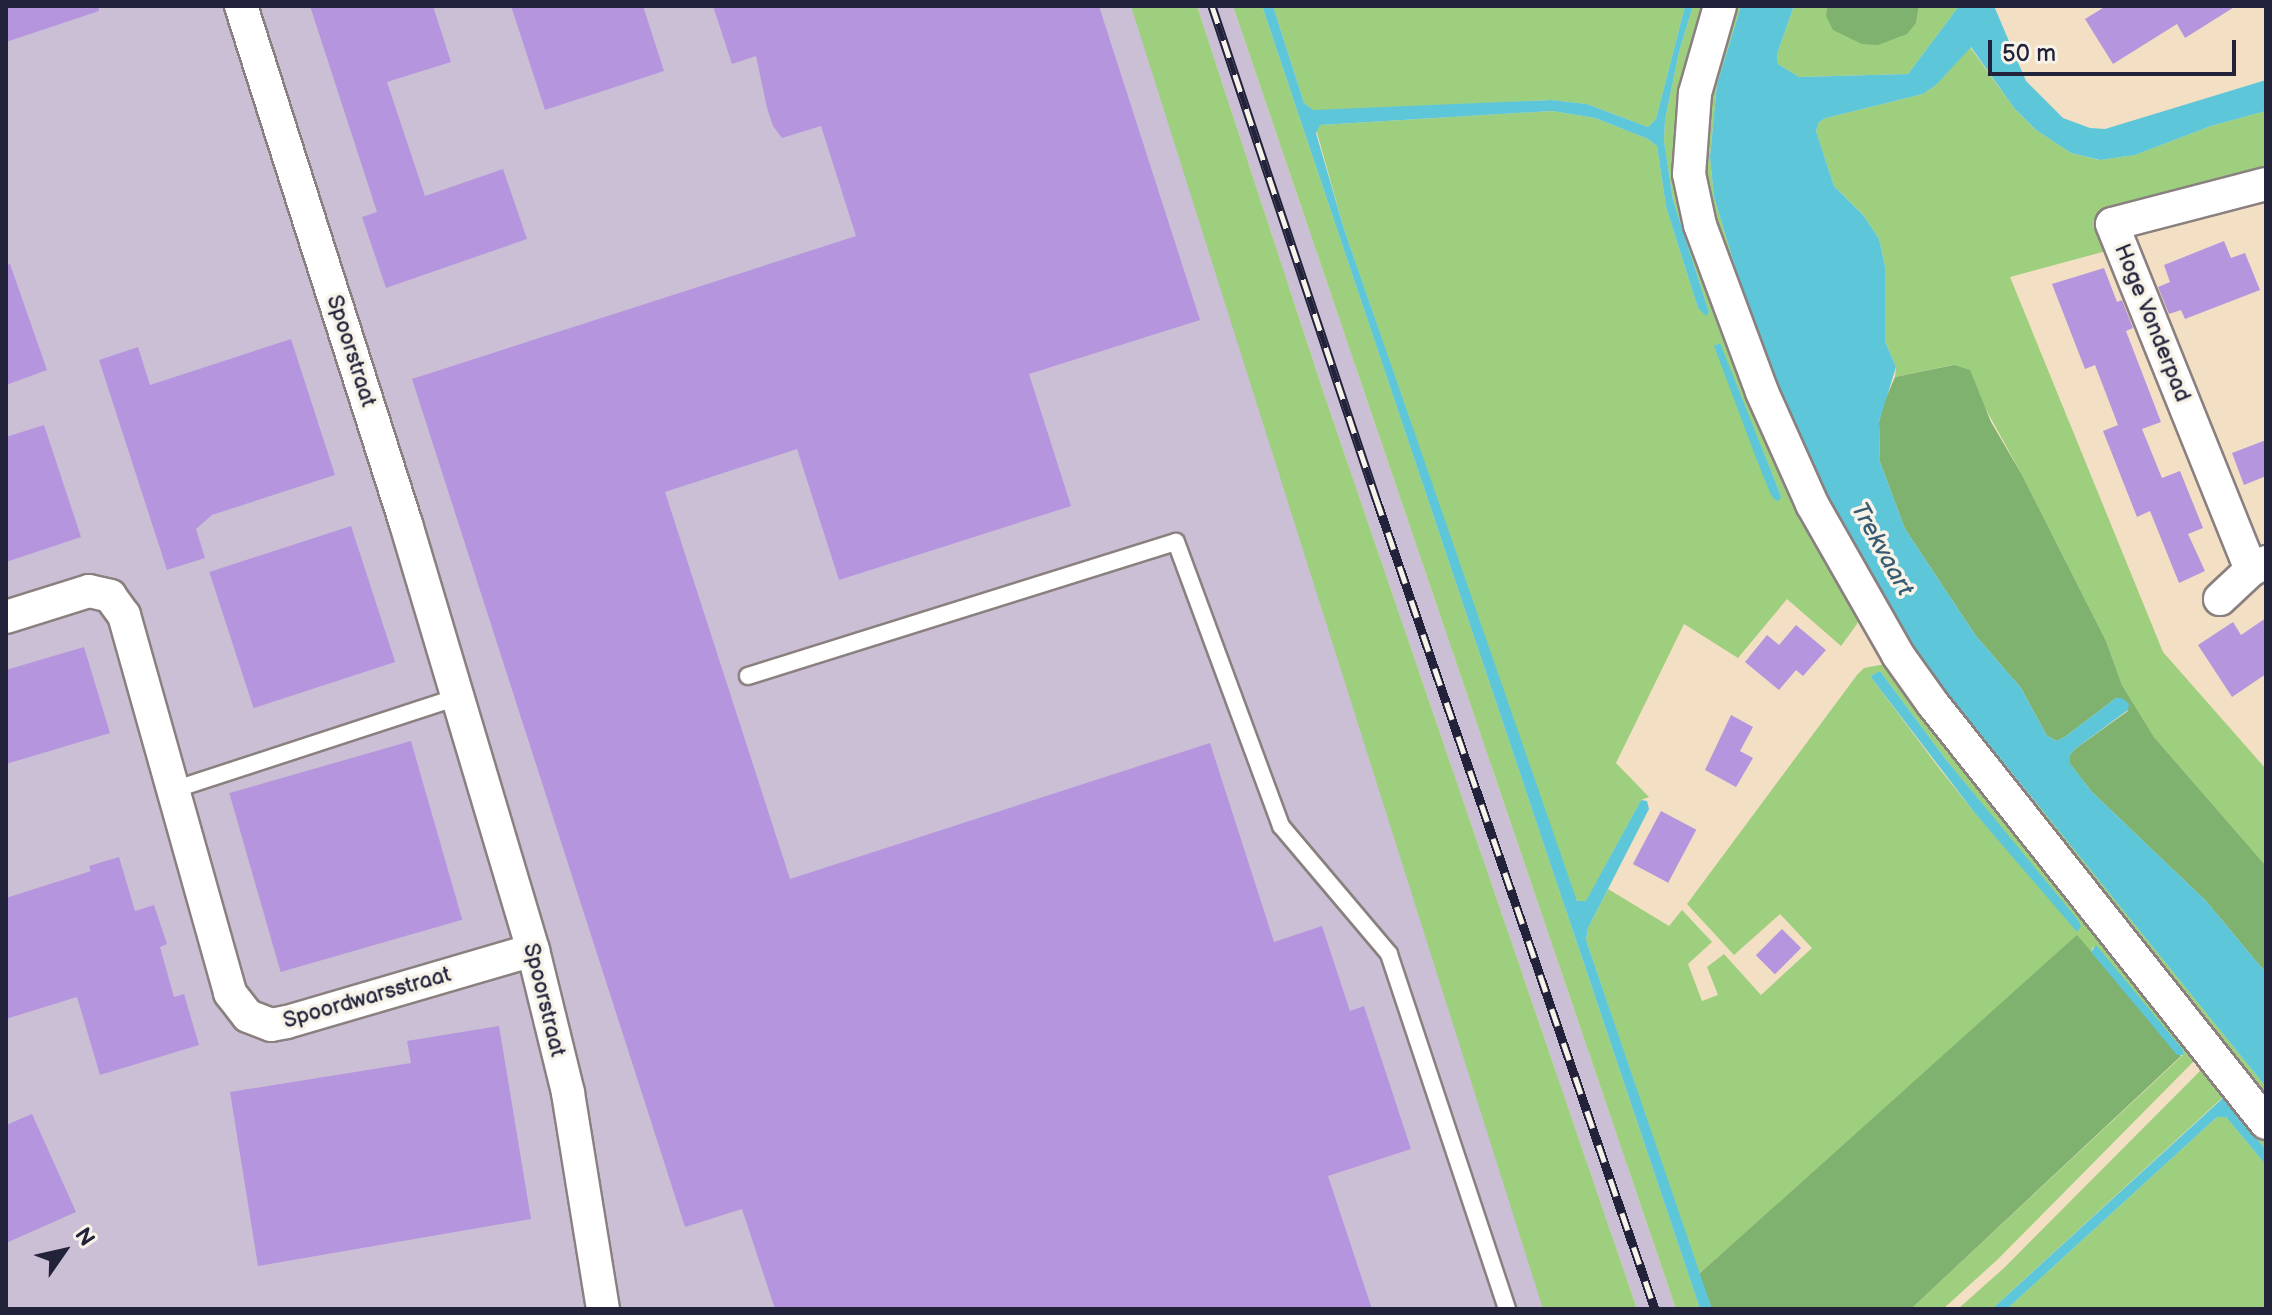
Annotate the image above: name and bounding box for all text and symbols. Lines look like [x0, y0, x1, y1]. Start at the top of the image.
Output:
scale bar [1992, 24, 2240, 74]
text: 50 m [2002, 39, 2056, 68]
street label: Hoge Vonderpad [2108, 240, 2196, 406]
street label: Spoorstraat [321, 292, 381, 410]
water label: Trekvaart [1845, 497, 1919, 601]
street label: Spoorstraat [517, 941, 571, 1059]
street label: Spoordwarsstraat [280, 961, 454, 1035]
north arrow [24, 1211, 104, 1291]
text: N [68, 1223, 100, 1252]

